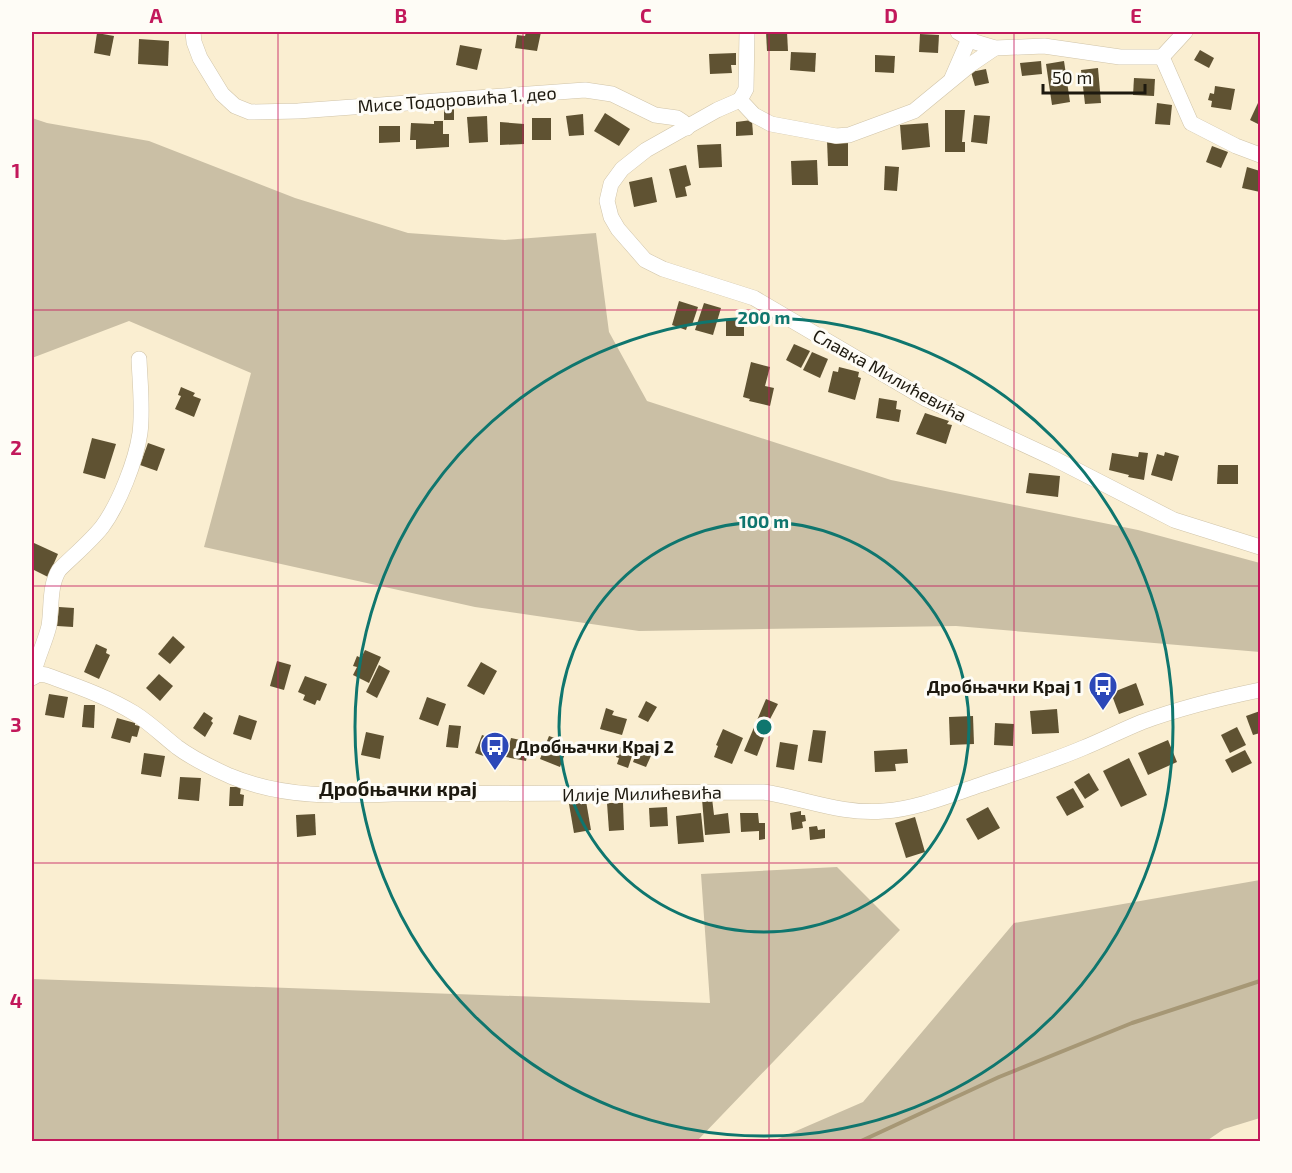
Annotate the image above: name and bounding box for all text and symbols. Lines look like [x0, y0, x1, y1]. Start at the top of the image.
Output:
text: A [149, 3, 163, 27]
text: B [395, 3, 407, 27]
text: C [640, 3, 652, 27]
text: D [884, 3, 898, 27]
text: E [1130, 3, 1142, 27]
scale bar [1043, 57, 1145, 95]
text: 50 m [1052, 66, 1092, 88]
street label: Мисе Тодоровића 1. део [357, 81, 557, 117]
text: 1 [12, 158, 20, 182]
text: 200 m [738, 306, 790, 328]
street label: Славка Милићевића [809, 324, 971, 426]
text: 2 [10, 435, 22, 459]
text: 100 m [739, 510, 789, 532]
bus stop icon: Дробњачки Крај 1 [1087, 670, 1119, 712]
place label: Дробњачки Крај 1 [927, 675, 1082, 697]
text: 3 [10, 712, 22, 736]
centre of rings [754, 717, 774, 737]
bus stop icon: Дробњачки Крај 2 [479, 730, 511, 772]
place label: Дробњачки Крај 2 [516, 735, 674, 757]
district label: Дробњачки крај [319, 776, 477, 800]
street label: Илије Милићевића [562, 781, 722, 805]
text: 4 [10, 988, 23, 1012]

